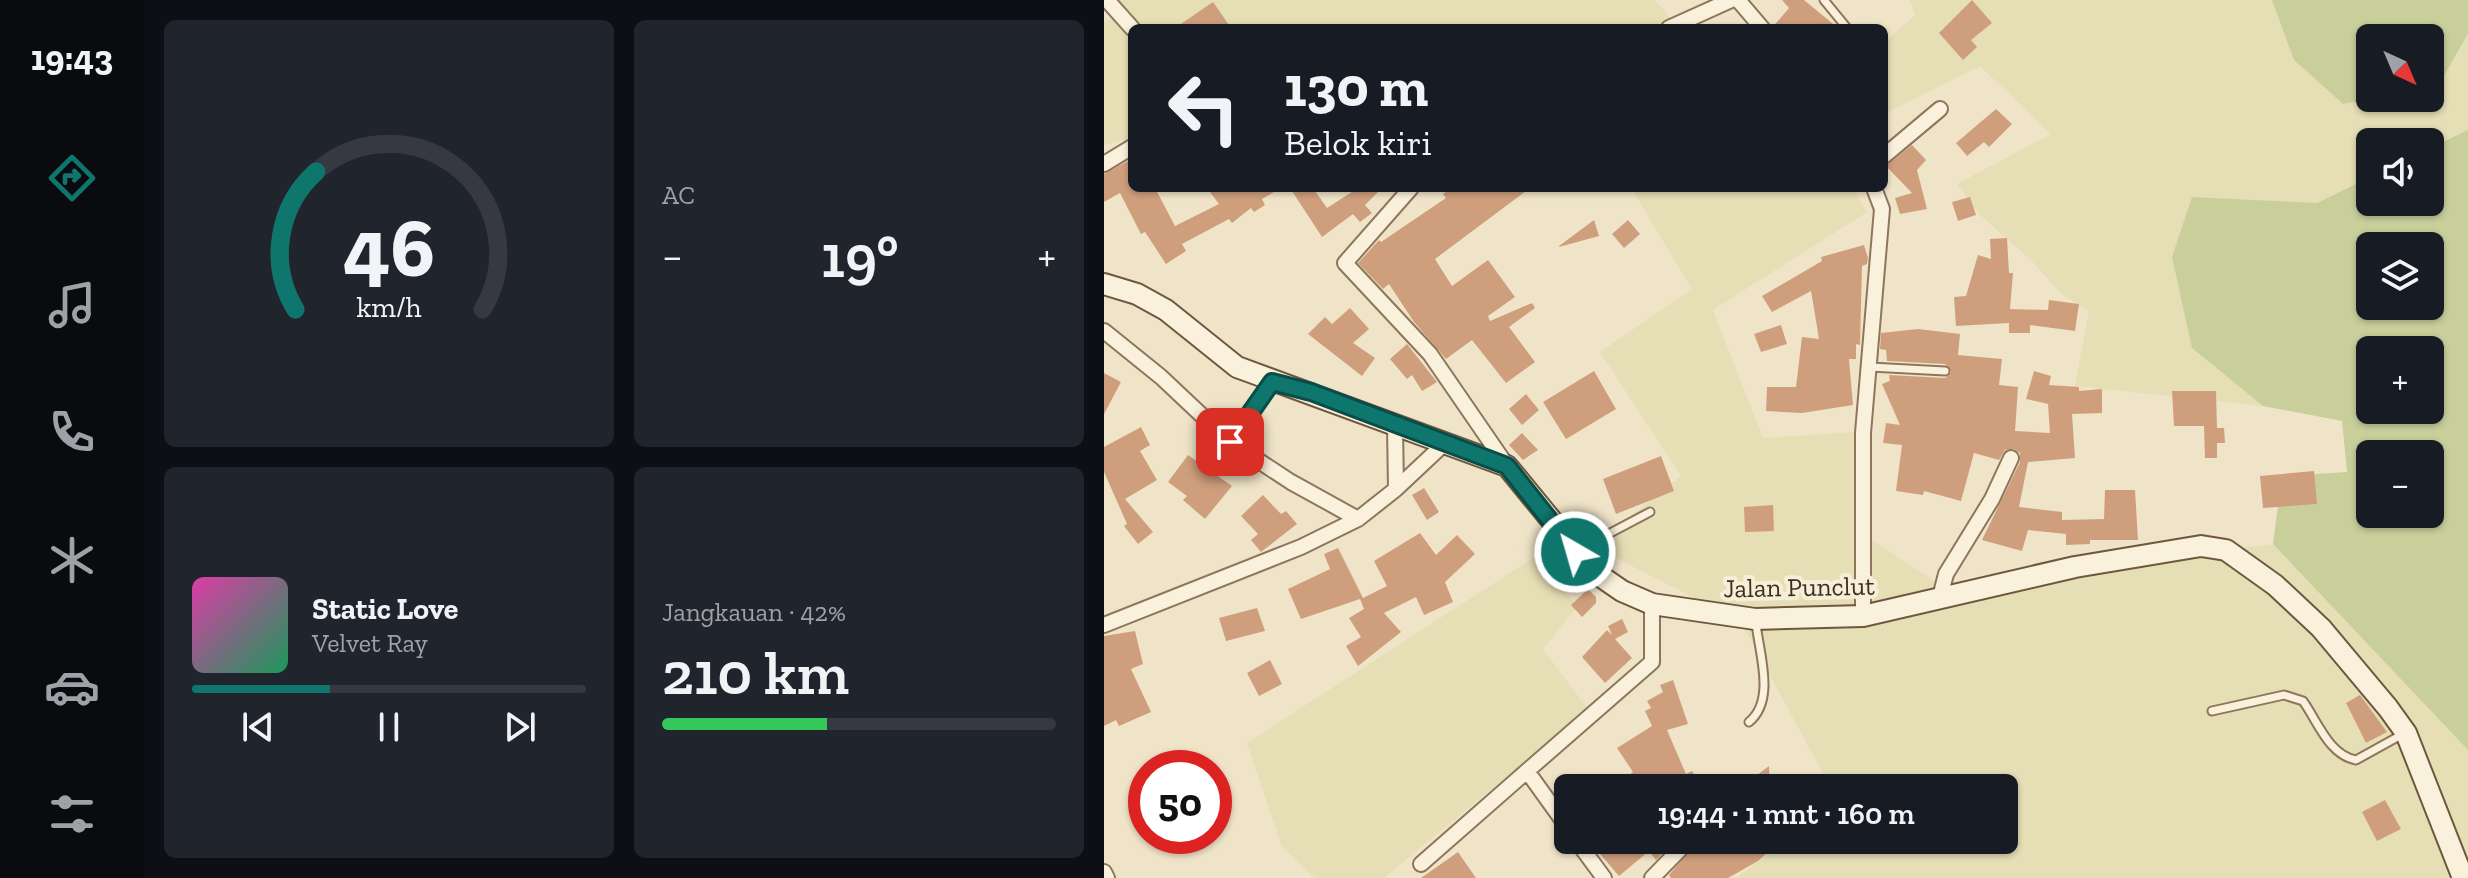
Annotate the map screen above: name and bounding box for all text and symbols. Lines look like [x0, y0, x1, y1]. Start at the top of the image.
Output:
north arrow [2356, 24, 2444, 112]
map controls [2356, 24, 2444, 528]
text: 19:43 [31, 36, 113, 79]
text: 130 m [1284, 53, 1428, 120]
icon: left [1152, 56, 1256, 160]
text: Belok kiri [1284, 121, 1432, 164]
button: sound [2356, 128, 2444, 216]
icon: directions [44, 150, 100, 206]
text: AC [662, 179, 695, 211]
text: 46 [343, 196, 435, 296]
text: 19° [821, 220, 899, 292]
text: − [662, 229, 683, 282]
text: + [1037, 229, 1056, 282]
button: layers [2356, 232, 2444, 320]
icon: music [44, 277, 100, 333]
text: km/h [356, 290, 422, 324]
button: + [2356, 336, 2444, 424]
icon: phone [44, 404, 100, 460]
pin [1196, 408, 1264, 476]
icon: arrive [1208, 420, 1252, 464]
button: − [2356, 440, 2444, 528]
position arrow [1533, 510, 1617, 594]
icon: climate [44, 532, 100, 588]
street label: Jalan Punclut [1723, 570, 1875, 604]
text: Static Love [312, 591, 458, 627]
text: Jangkauan · 42% [662, 596, 846, 628]
text: Velvet Ray [312, 627, 428, 659]
text: 210 km [662, 637, 849, 709]
icon: car [44, 659, 100, 715]
icon: previous [236, 705, 280, 749]
icon: pause [367, 705, 411, 749]
icon: next [498, 705, 542, 749]
speed limit sign: 50 [1128, 750, 1232, 854]
icon: filters [44, 786, 100, 842]
text: 19:44 · 1 mnt · 160 m [1657, 796, 1915, 832]

